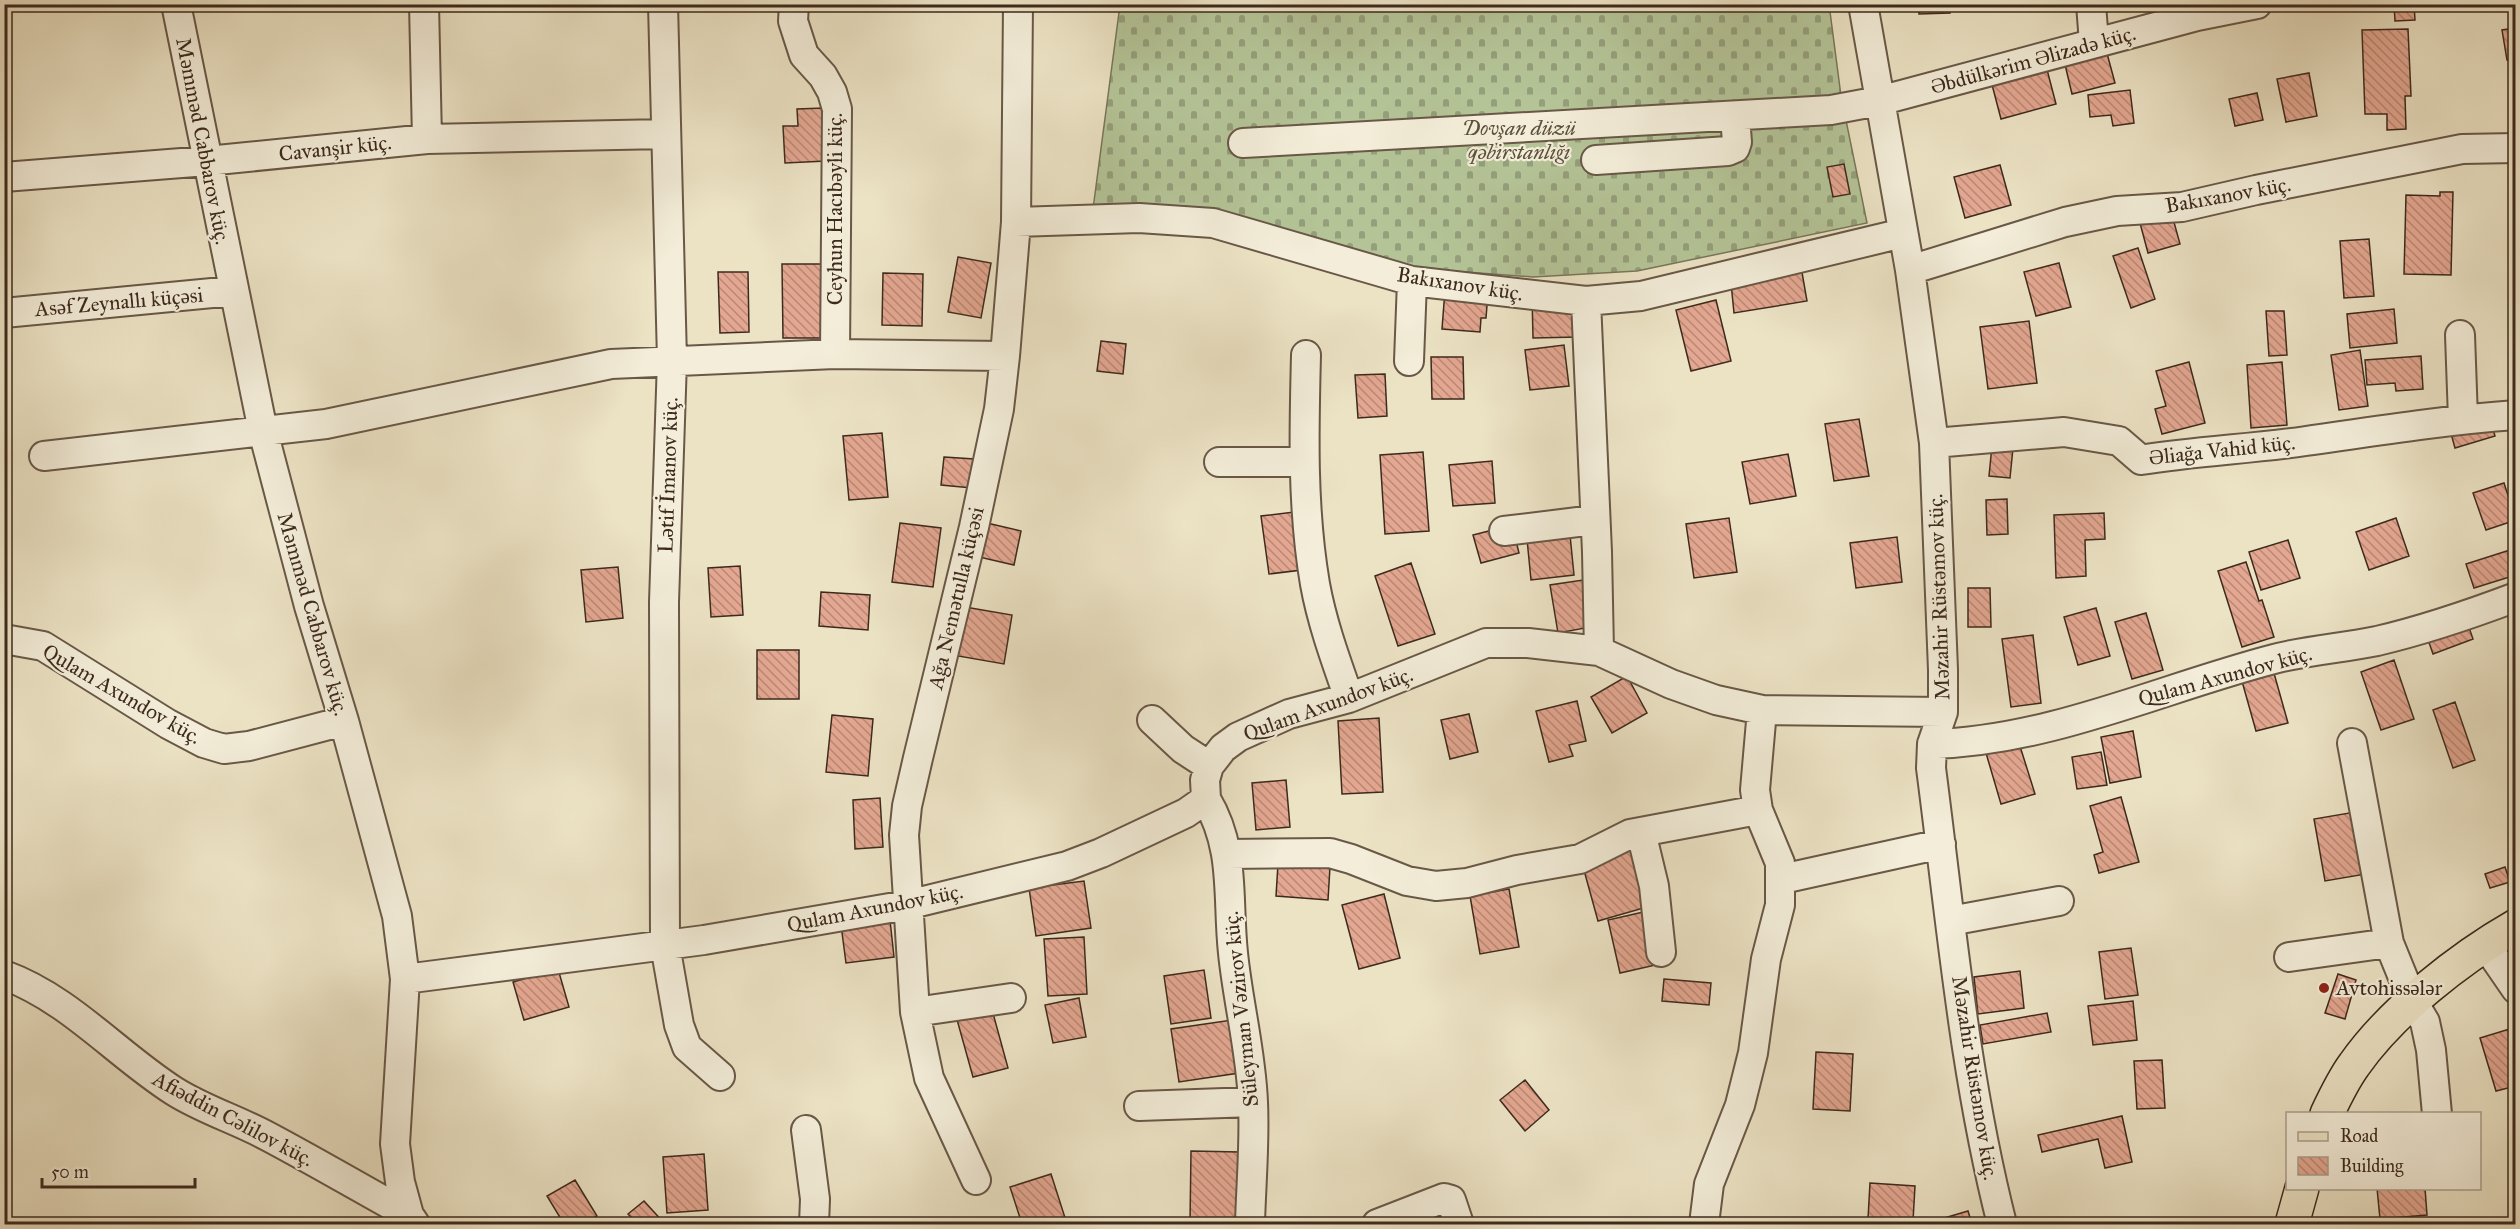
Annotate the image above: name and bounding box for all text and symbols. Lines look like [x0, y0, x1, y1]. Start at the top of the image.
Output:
street label: Əbdülkərim Əlizadə küç. [1928, 20, 2138, 100]
street label: Məmməd Cabbarov küç. [170, 35, 236, 247]
street label: Ceyhun Hacıbəyli küç. [822, 113, 848, 305]
park label: Dovşan düzü qəbirstanlığı [1462, 115, 1577, 165]
street label: Cavanşir küç. [277, 129, 393, 167]
street label: Bakıxanov küç. [2163, 171, 2293, 219]
street label: Bakıxanov küç. [1395, 261, 1525, 307]
street label: Asəf Zeynallı küçəsi [33, 282, 204, 322]
street label: Lətif İmanov küç. [652, 397, 684, 553]
street label: Əliağa Vahid küç. [2147, 429, 2297, 471]
street label: Məzahir Rüstəmov küç. [1922, 493, 1956, 701]
street label: Ağa Nemətulla küçəsi [922, 504, 990, 693]
street label: Məmməd Cabbarov küç. [272, 509, 354, 719]
street label: Qulam Axundov küç. [38, 638, 206, 750]
street label: Qulam Axundov küç. [2135, 640, 2315, 712]
street label: Qulam Axundov küç. [1240, 661, 1416, 747]
street label: Qulam Axundov küç. [785, 878, 965, 938]
street label: Süleyman Vəzirov küç. [1218, 910, 1264, 1108]
street label: Məzahir Rüstəmov küç. [1946, 974, 2004, 1182]
place label: Avtohissələr [2335, 975, 2443, 1001]
marker: Avtohissələr [2317, 981, 2331, 995]
street label: Afiəddin Cəlilov küç. [147, 1065, 318, 1172]
legend [2286, 1112, 2481, 1190]
text: Road [2340, 1125, 2378, 1147]
scale bar [42, 1151, 195, 1189]
text: Building [2340, 1155, 2404, 1178]
text: 50 m [51, 1161, 89, 1183]

